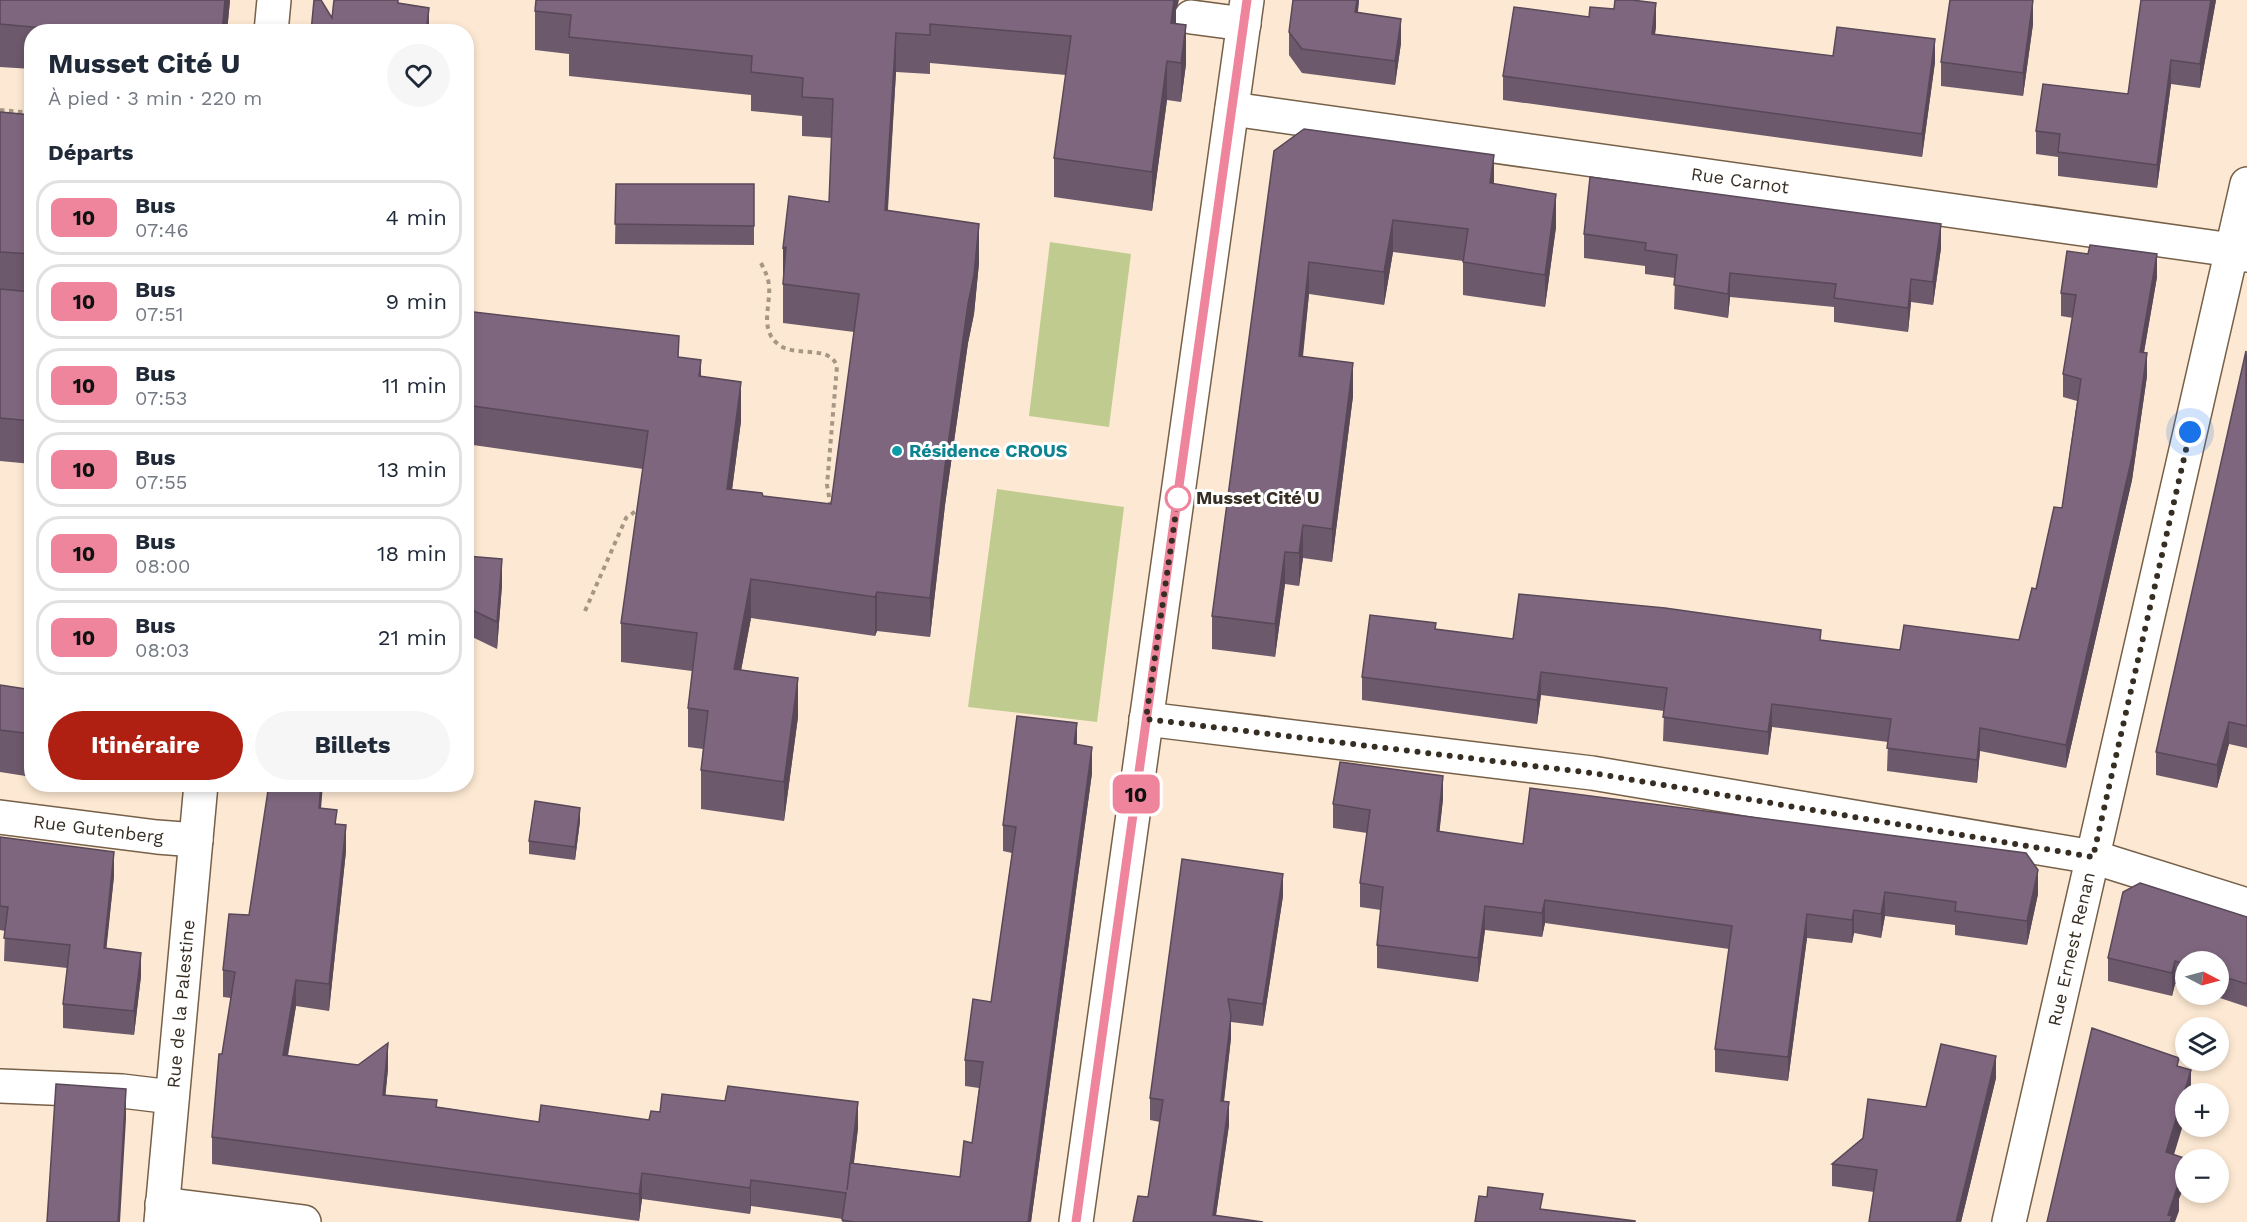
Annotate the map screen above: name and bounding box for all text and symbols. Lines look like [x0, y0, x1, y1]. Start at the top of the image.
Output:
button: heart [387, 44, 450, 107]
text: Musset Cité U [48, 47, 240, 80]
text: À pied · 3 min · 220 m [48, 86, 262, 110]
text: Départs [48, 140, 134, 165]
street label: Rue Carnot [1690, 163, 1791, 197]
text: Bus [135, 193, 175, 218]
text: 10 [73, 205, 95, 230]
text: 4 min [386, 205, 447, 230]
text: 07:46 [135, 218, 189, 242]
text: Bus [135, 277, 175, 302]
text: 10 [73, 289, 95, 314]
text: 9 min [385, 289, 447, 314]
text: 07:51 [135, 302, 184, 326]
text: Bus [135, 361, 175, 386]
text: 10 [73, 373, 95, 398]
text: 11 min [382, 373, 447, 398]
text: 07:53 [135, 386, 187, 410]
your location [2175, 417, 2205, 447]
place label: Résidence CROUS [909, 440, 1068, 461]
marker: Résidence CROUS [890, 444, 904, 458]
text: Bus [135, 445, 175, 470]
text: 10 [73, 457, 95, 482]
text: 13 min [378, 457, 447, 482]
text: 07:55 [135, 470, 187, 494]
marker: Musset Cité U [1165, 485, 1191, 511]
place label: Musset Cité U [1196, 487, 1320, 508]
text: Bus [135, 529, 175, 554]
text: 10 [73, 541, 95, 566]
text: 18 min [377, 541, 447, 566]
text: 08:00 [135, 554, 191, 578]
text: Bus [135, 613, 175, 638]
text: 10 [73, 625, 95, 650]
text: 21 min [378, 625, 447, 650]
text: 08:03 [135, 638, 189, 662]
button: Itinéraire [48, 711, 243, 780]
button: Billets [255, 711, 450, 780]
line badge: 10 [1109, 774, 1163, 814]
text: 10 [1125, 782, 1147, 807]
street label: Rue Gutenberg [32, 810, 164, 847]
street label: Rue Ernest Renan [2043, 870, 2099, 1028]
street label: Rue de la Palestine [162, 919, 199, 1089]
north arrow [2175, 951, 2229, 1005]
map controls [2175, 951, 2229, 1203]
button: layers [2175, 1017, 2229, 1071]
button: + [2175, 1083, 2229, 1137]
button: − [2175, 1149, 2229, 1203]

